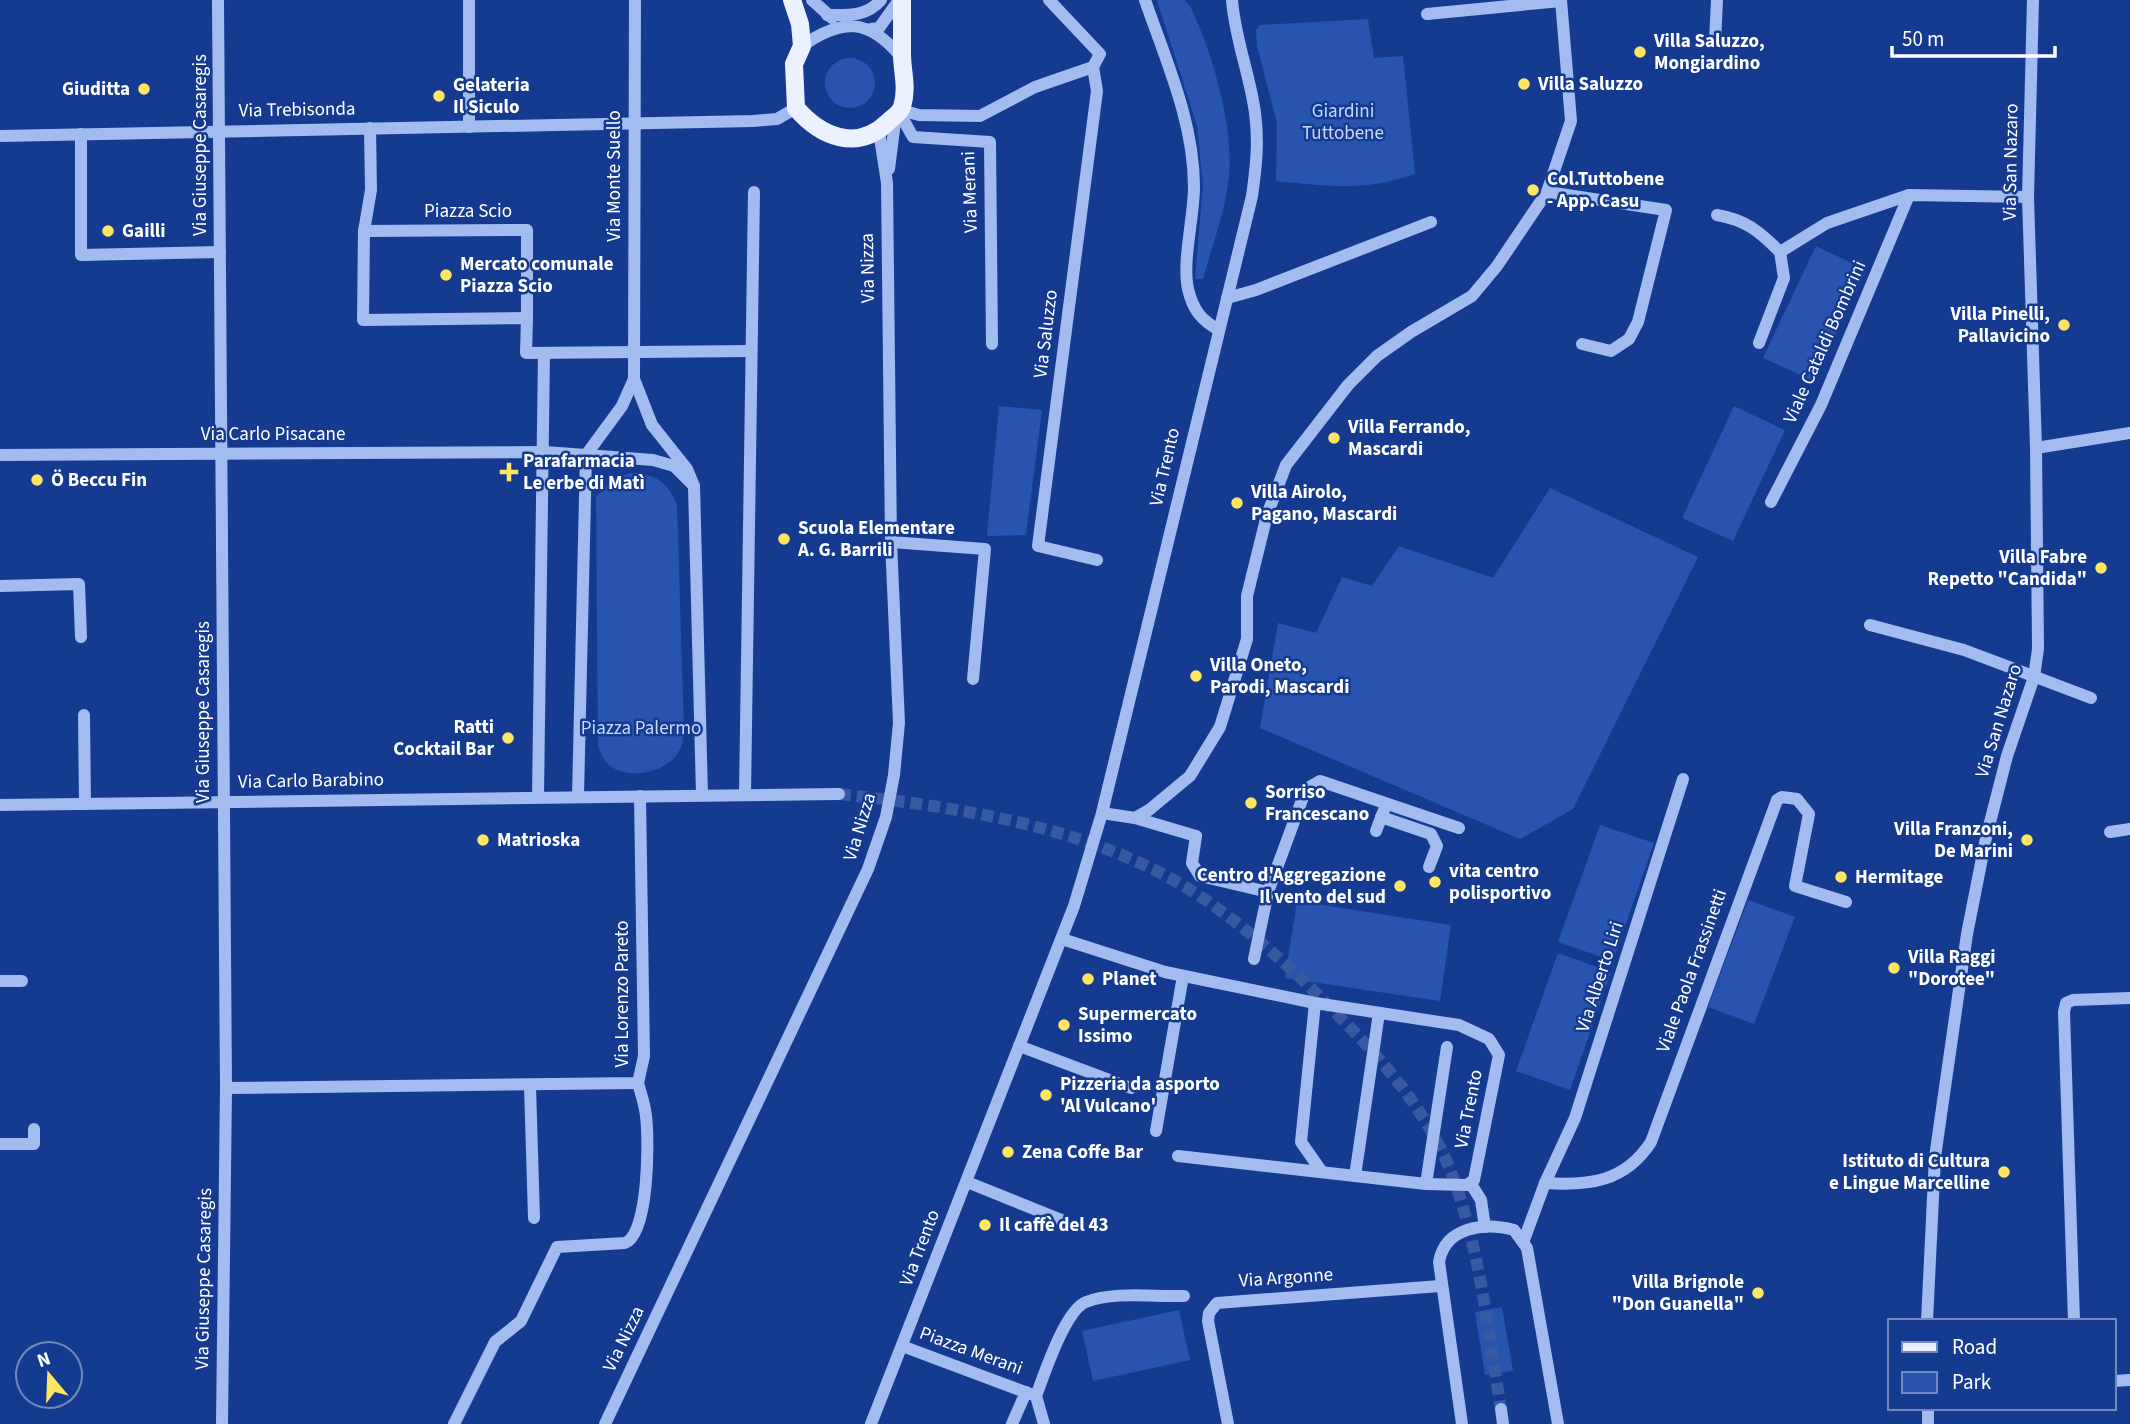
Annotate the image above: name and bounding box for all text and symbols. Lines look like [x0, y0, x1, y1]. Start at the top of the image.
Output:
scale bar [1892, 14, 2055, 58]
text: 50 m [1902, 24, 1944, 54]
place label: Villa Saluzzo, Mongiardino [1653, 28, 1765, 77]
marker: Villa Saluzzo, Mongiardino [1632, 44, 1648, 60]
street label: Via Giuseppe Casaregis [187, 54, 214, 236]
place label: Villa Saluzzo [1537, 71, 1643, 98]
place label: Gelateria Il Siculo [453, 72, 530, 121]
place label: Giuditta [62, 76, 130, 103]
marker: Villa Saluzzo [1516, 76, 1532, 92]
marker: Giuditta [136, 81, 152, 97]
marker: Gelateria Il Siculo [431, 88, 447, 104]
street label: Via Trebisonda [238, 95, 356, 125]
park label: Giardini Tuttobene [1302, 98, 1384, 147]
street label: Via San Nazaro [1996, 103, 2026, 221]
street label: Via Monte Suello [601, 110, 628, 242]
street label: Via Merani [955, 151, 985, 233]
place label: Col.Tuttobene - App. Casu [1547, 166, 1664, 215]
marker: Col.Tuttobene - App. Casu [1525, 182, 1541, 198]
street label: Piazza Scio [424, 198, 512, 225]
place label: Gailli [122, 218, 166, 245]
marker: Gailli [100, 223, 116, 239]
street label: Via Nizza [854, 233, 882, 303]
place label: Mercato comunale Piazza Scio [460, 251, 614, 300]
street label: Viale Cataldi Bombrini [1777, 256, 1873, 428]
marker: Mercato comunale Piazza Scio [438, 267, 454, 283]
street label: Via Saluzzo [1027, 288, 1065, 380]
place label: Villa Pinelli, Pallavicino [1949, 301, 2050, 350]
marker: Villa Pinelli, Pallavicino [2056, 317, 2072, 333]
place label: Villa Ferrando, Mascardi [1347, 414, 1470, 463]
street label: Via Carlo Pisacane [201, 421, 345, 448]
street label: Via Trento [1143, 425, 1187, 509]
marker: Villa Ferrando, Mascardi [1326, 430, 1342, 446]
place label: Parafarmacia Le erbe di Matì [523, 448, 645, 497]
marker: Parafarmacia Le erbe di Matì [501, 464, 517, 480]
place label: Ö Beccu Fin [51, 467, 147, 494]
marker: Ö Beccu Fin [29, 472, 45, 488]
place label: Villa Airolo, Pagano, Mascardi [1250, 479, 1397, 528]
marker: Villa Airolo, Pagano, Mascardi [1229, 495, 1245, 511]
place label: Scuola Elementare A. G. Barrili [797, 515, 955, 564]
marker: Scuola Elementare A. G. Barrili [776, 531, 792, 547]
place label: Villa Fabre Repetto "Candida" [1928, 544, 2087, 593]
marker: Villa Fabre Repetto "Candida" [2093, 560, 2109, 576]
street label: Via Giuseppe Casaregis [190, 621, 217, 803]
place label: Villa Oneto, Parodi, Mascardi [1209, 652, 1349, 701]
street label: Via San Nazaro [1969, 661, 2029, 781]
marker: Villa Oneto, Parodi, Mascardi [1188, 668, 1204, 684]
place label: Ratti Cocktail Bar [393, 714, 494, 763]
park label: Piazza Palermo [581, 715, 701, 742]
marker: Ratti Cocktail Bar [500, 730, 516, 746]
street label: Via Carlo Barabino [238, 766, 384, 796]
place label: Sorriso Francescano [1265, 779, 1369, 828]
street label: Via Nizza [837, 790, 883, 864]
marker: Sorriso Francescano [1243, 795, 1259, 811]
place label: Villa Franzoni, De Marini [1893, 816, 2013, 865]
place label: Matrioska [497, 827, 580, 854]
marker: Matrioska [475, 832, 491, 848]
marker: Villa Franzoni, De Marini [2019, 832, 2035, 848]
place label: vita centro polisportivo [1449, 858, 1551, 907]
place label: Centro d'Aggregazione Il vento del sud [1197, 862, 1386, 911]
place label: Hermitage [1855, 864, 1943, 891]
marker: Hermitage [1833, 869, 1849, 885]
marker: vita centro polisportivo [1427, 874, 1443, 890]
marker: Centro d'Aggregazione Il vento del sud [1392, 878, 1408, 894]
street label: Viale Paola Frassinetti [1650, 885, 1734, 1057]
street label: Via Alberto Liri [1569, 918, 1631, 1036]
street label: Via Lorenzo Pareto [609, 921, 636, 1067]
place label: Villa Raggi "Dorotee" [1907, 944, 1996, 993]
marker: Villa Raggi "Dorotee" [1886, 960, 1902, 976]
place label: Planet [1102, 966, 1157, 993]
marker: Planet [1080, 971, 1096, 987]
place label: Supermercato Issimo [1078, 1001, 1197, 1050]
marker: Supermercato Issimo [1056, 1017, 1072, 1033]
street label: Via Trento [1448, 1067, 1490, 1151]
place label: Pizzeria da asporto 'Al Vulcano' [1060, 1071, 1220, 1120]
marker: Pizzeria da asporto 'Al Vulcano' [1038, 1087, 1054, 1103]
place label: Zena Coffe Bar [1022, 1139, 1144, 1166]
marker: Zena Coffe Bar [1000, 1144, 1016, 1160]
place label: Istituto di Cultura e Lingue Marcelline [1829, 1148, 1990, 1197]
marker: Istituto di Cultura e Lingue Marcelline [1996, 1164, 2012, 1180]
street label: Via Giuseppe Casaregis [189, 1188, 219, 1370]
street label: Via Trento [893, 1206, 947, 1290]
place label: Il caffè del 43 [999, 1212, 1109, 1239]
marker: Il caffè del 43 [977, 1217, 993, 1233]
street label: Via Argonne [1238, 1261, 1334, 1295]
place label: Villa Brignole "Don Guanella" [1612, 1269, 1744, 1318]
marker: Villa Brignole "Don Guanella" [1750, 1285, 1766, 1301]
street label: Via Nizza [596, 1302, 652, 1376]
legend [1888, 1319, 2116, 1410]
street label: Piazza Merani [916, 1320, 1026, 1382]
text: Road [1952, 1332, 1997, 1362]
north arrow [14, 1340, 84, 1410]
text: N [34, 1346, 54, 1375]
text: Park [1952, 1367, 1992, 1397]

